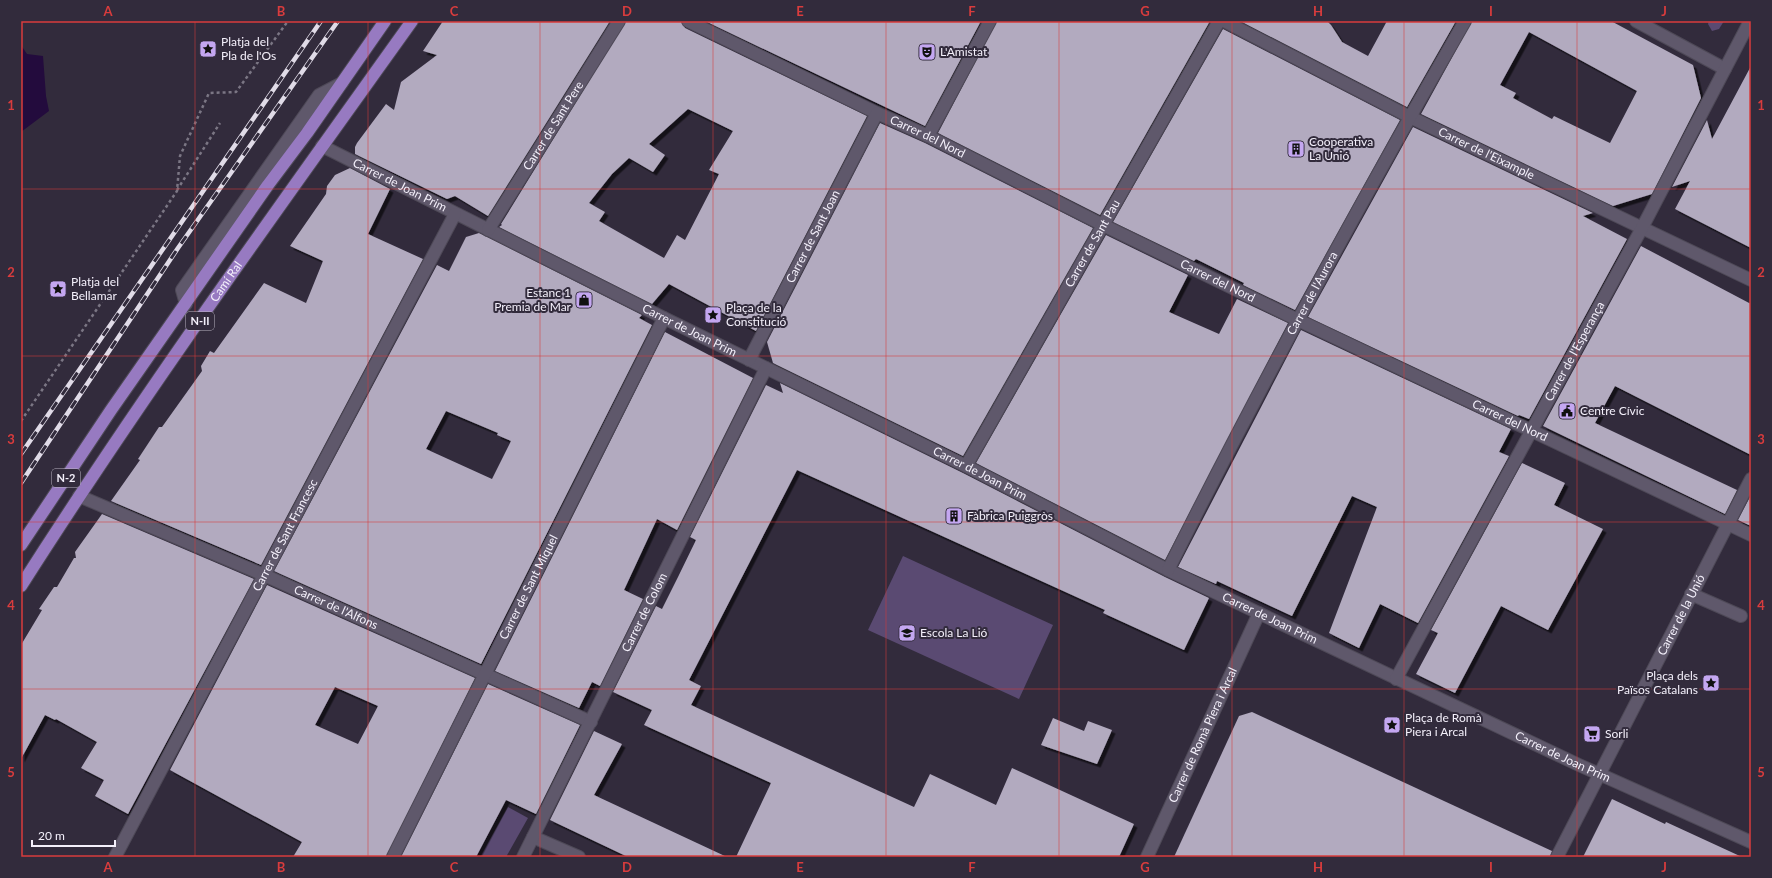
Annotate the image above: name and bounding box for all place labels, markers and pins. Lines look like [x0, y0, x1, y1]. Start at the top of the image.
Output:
place label: Platja del Pla de l'Os [221, 34, 276, 63]
place icon: Platja del Pla de l'Os [198, 39, 218, 59]
theatre icon: L'Amistat [917, 42, 937, 62]
place label: L'Amistat [940, 44, 988, 59]
place label: Cooperativa La Unió [1309, 134, 1373, 163]
building icon: Cooperativa La Unió [1286, 139, 1306, 159]
place label: Platja del Bellamar [71, 274, 119, 303]
place icon: Platja del Bellamar [48, 279, 68, 299]
place label: Estanc 1 Premia de Mar [494, 285, 572, 314]
shop icon: Estanc 1 Premia de Mar [574, 290, 594, 310]
place label: Plaça de la Constitució [726, 300, 787, 329]
place icon: Plaça de la Constitució [703, 305, 723, 325]
public building icon: Centre Cívic [1557, 401, 1577, 421]
place label: Centre Cívic [1580, 403, 1645, 418]
building icon: Fàbrica Puiggròs [944, 506, 964, 526]
place label: Fàbrica Puiggròs [967, 508, 1053, 523]
school or university icon: Escola La Lió [897, 623, 917, 643]
place label: Escola La Lió [920, 625, 988, 640]
place label: Plaça dels Països Catalans [1617, 668, 1698, 697]
place icon: Plaça dels Països Catalans [1701, 673, 1721, 693]
place label: Plaça de Romà Piera i Arcal [1405, 710, 1482, 739]
place icon: Plaça de Romà Piera i Arcal [1382, 715, 1402, 735]
supermarket icon: Sorli [1582, 724, 1602, 744]
place label: Sorli [1605, 726, 1628, 741]

